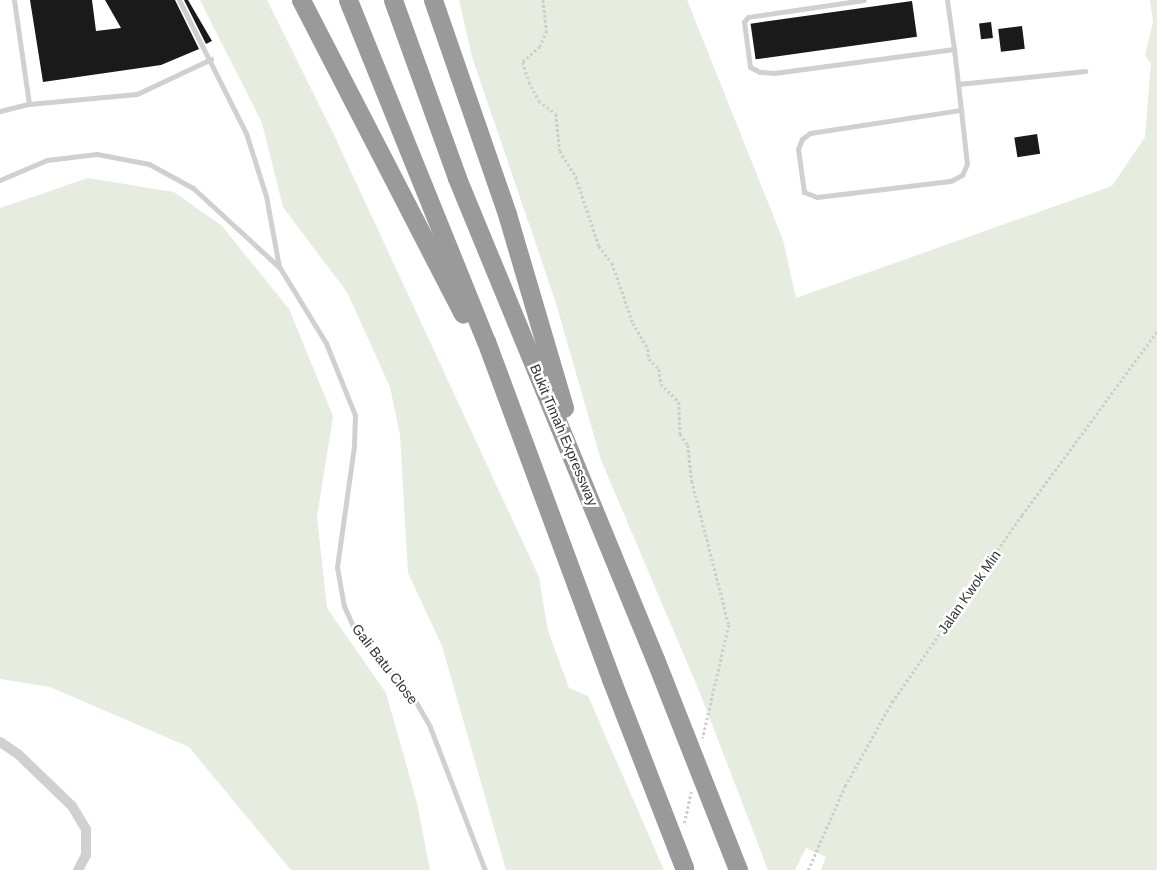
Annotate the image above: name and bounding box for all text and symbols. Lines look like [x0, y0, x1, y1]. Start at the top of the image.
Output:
street label: Bukit Timah Expressway [526, 361, 602, 509]
street label: Jalan Kwok Min [934, 547, 1004, 637]
street label: Gali Batu Close [348, 621, 422, 707]

